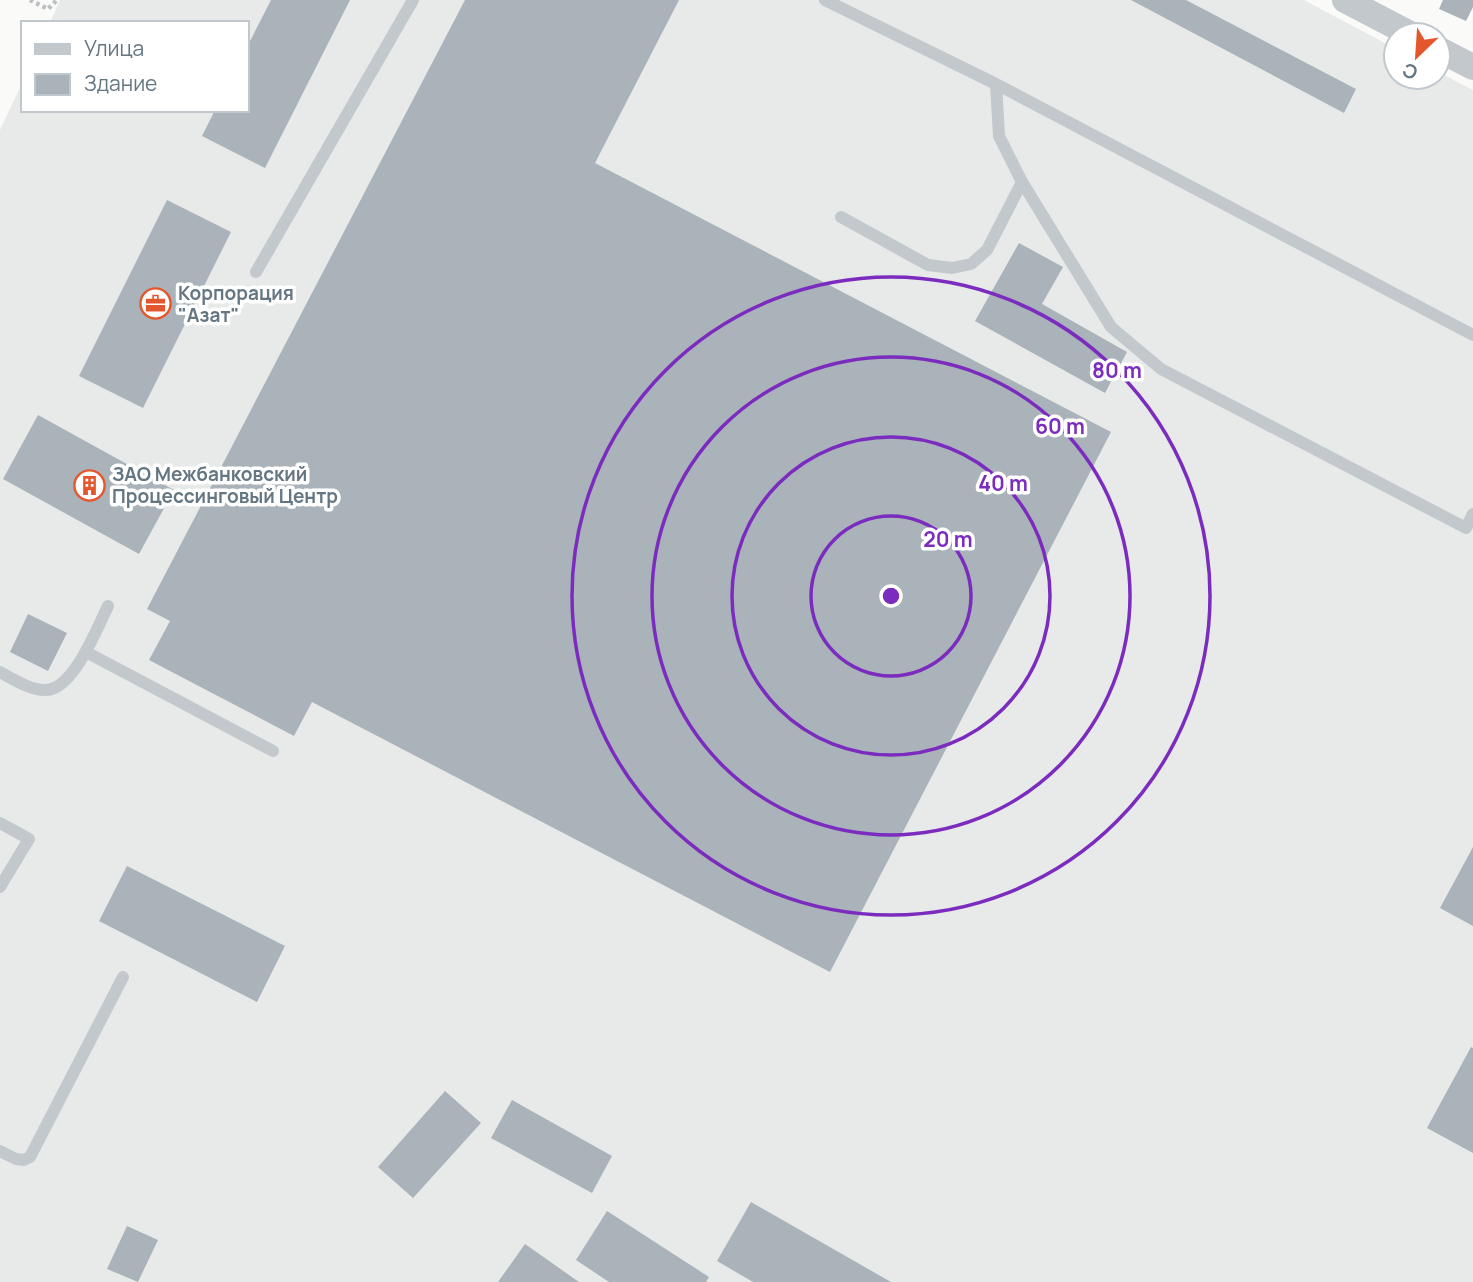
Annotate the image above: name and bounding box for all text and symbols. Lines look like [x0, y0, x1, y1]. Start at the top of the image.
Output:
legend [21, 21, 248, 112]
north arrow [1382, 21, 1452, 91]
text: Улица [84, 34, 144, 62]
text: С [1398, 57, 1422, 86]
text: Здание [84, 69, 157, 97]
place label: Корпорация "Азат" [178, 280, 294, 328]
office icon: Корпорация "Азат" [138, 287, 172, 321]
text: 80 m [1092, 356, 1142, 384]
text: 60 m [1035, 412, 1085, 440]
place label: ЗАО Межбанковский Процессинговый Центр [112, 461, 338, 509]
building icon: ЗАО Межбанковский Процессинговый Центр [72, 468, 106, 502]
text: 40 m [978, 469, 1028, 497]
text: 20 m [923, 525, 973, 553]
centre of rings [879, 584, 903, 608]

